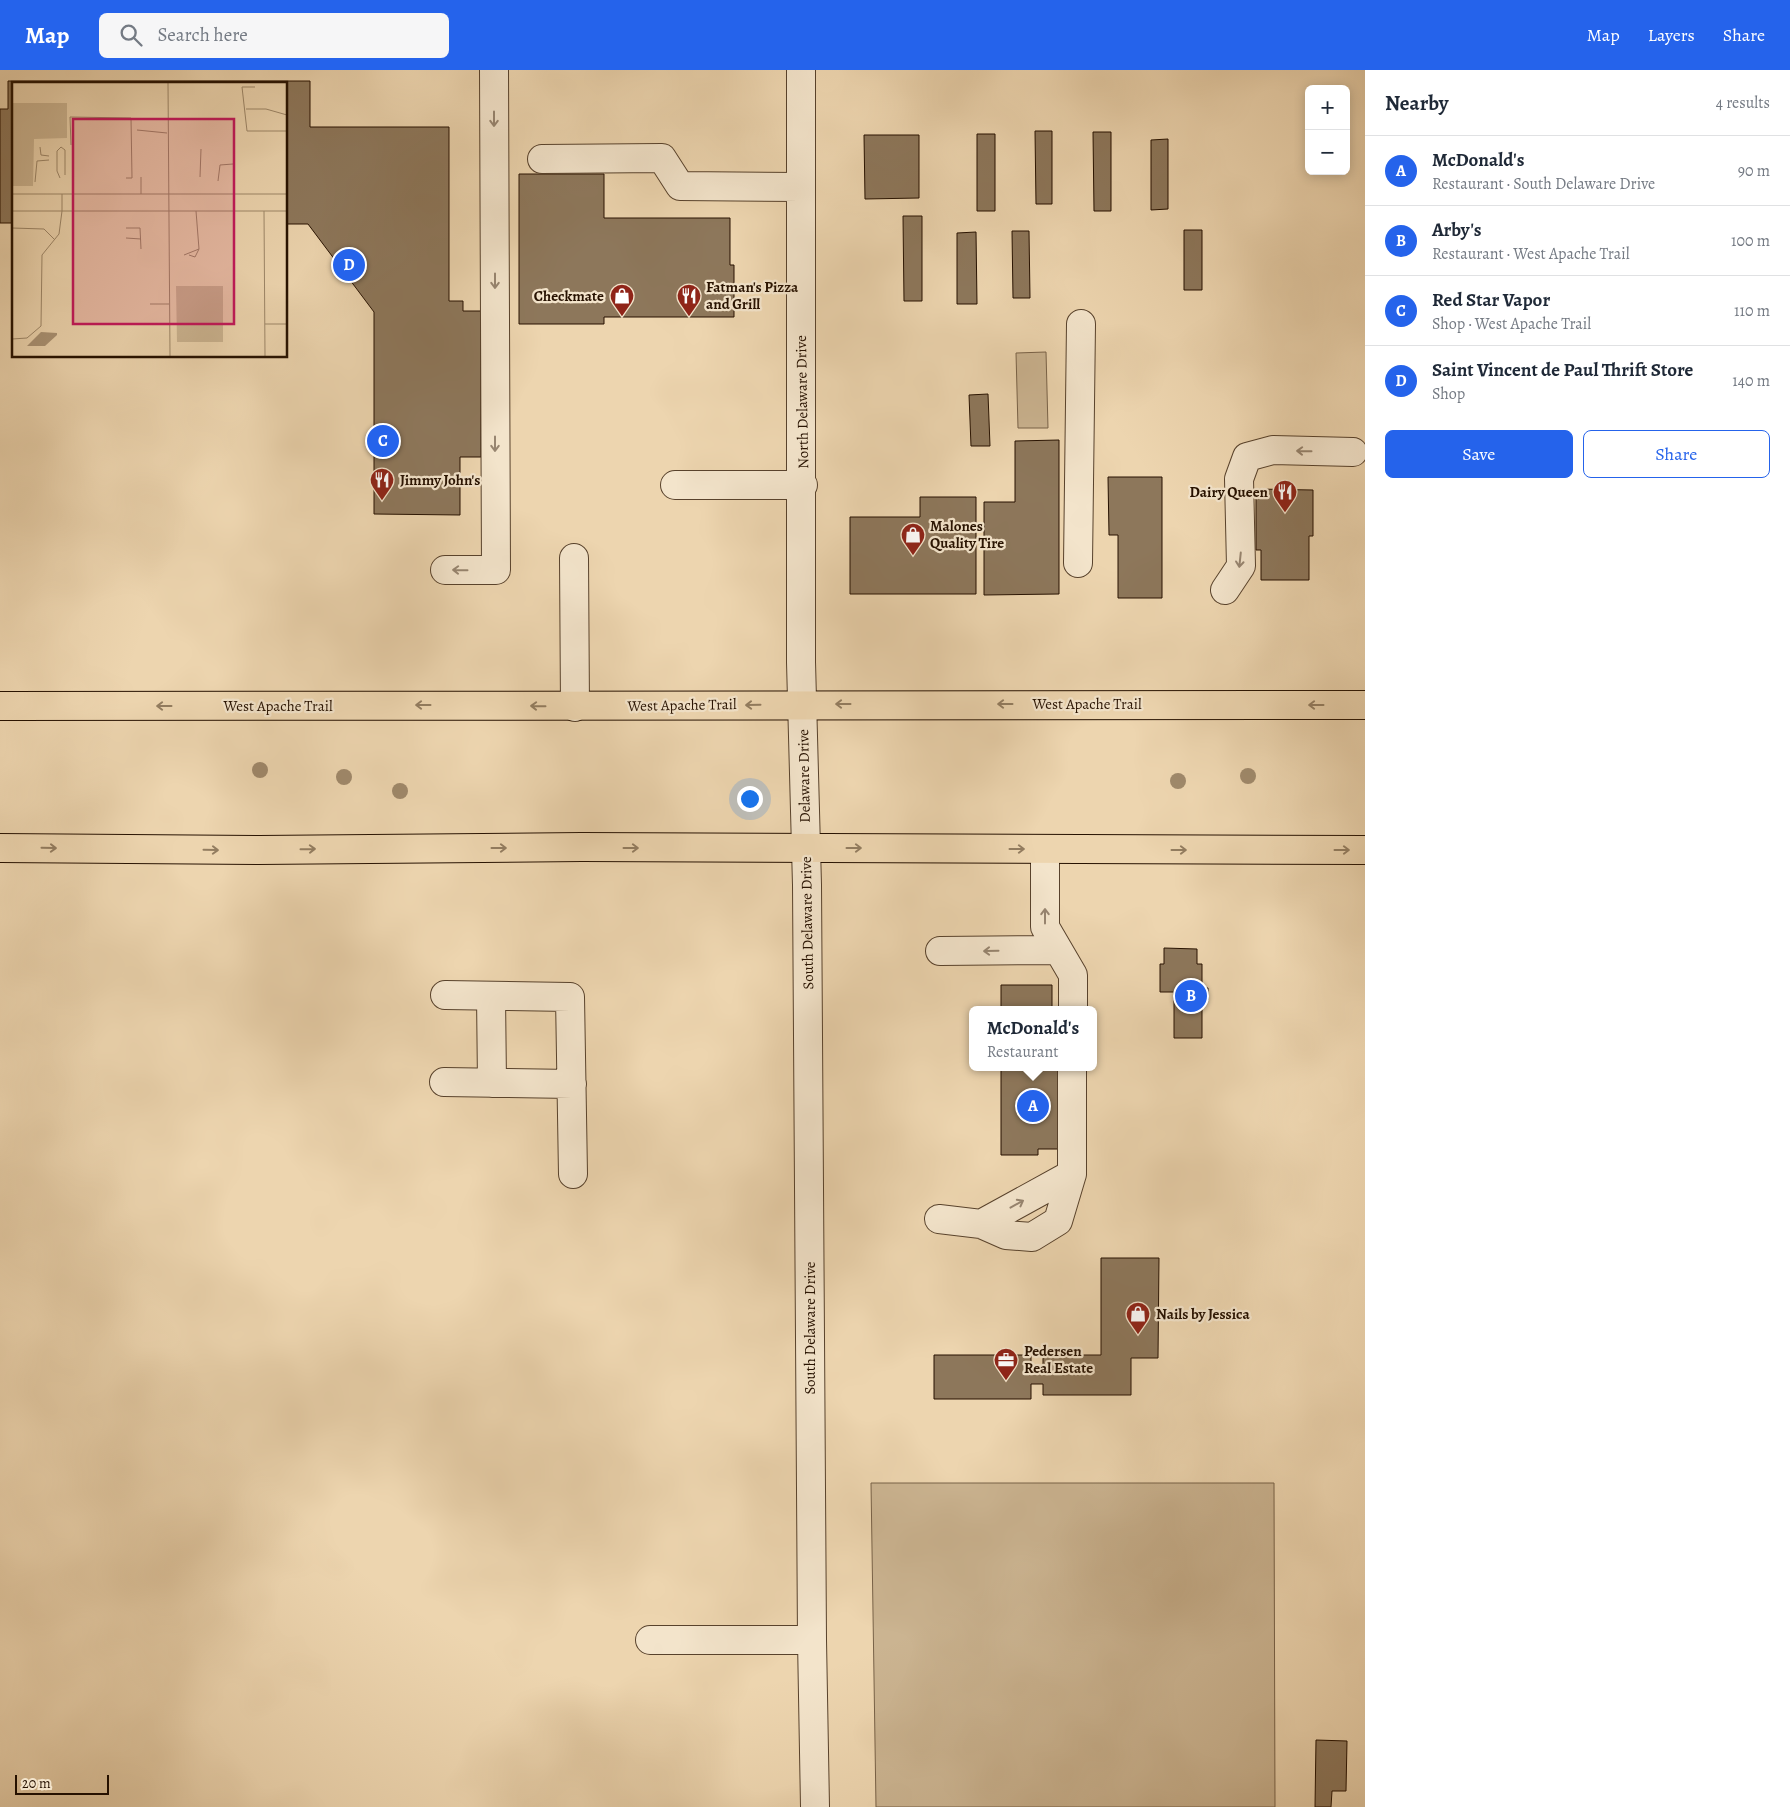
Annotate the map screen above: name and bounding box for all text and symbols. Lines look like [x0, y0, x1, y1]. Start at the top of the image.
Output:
search box [99, 13, 449, 58]
text: Map [25, 19, 69, 51]
icon: search [117, 21, 145, 49]
text: Search here [157, 22, 248, 48]
text: Map [1587, 23, 1620, 47]
text: Layers [1648, 23, 1695, 47]
text: Share [1723, 23, 1765, 47]
inset map [12, 82, 288, 358]
map controls [1305, 85, 1350, 175]
button: + [1305, 85, 1350, 130]
text: Nearby [1385, 89, 1448, 117]
text: 4 results [1716, 92, 1770, 114]
one-way arrow [489, 110, 499, 126]
button: − [1305, 130, 1350, 175]
text: McDonald's [1432, 147, 1524, 173]
text: A [1396, 160, 1406, 182]
text: 90 m [1738, 160, 1770, 182]
text: Restaurant · South Delaware Drive [1432, 173, 1655, 195]
text: Arby's [1432, 217, 1482, 243]
text: B [1396, 230, 1406, 252]
text: 100 m [1731, 230, 1770, 252]
text: Restaurant · West Apache Trail [1432, 243, 1630, 265]
pin: D [333, 246, 365, 284]
one-way arrow [490, 272, 500, 289]
place label: Fatman's Pizza and Grill [706, 277, 799, 314]
shop icon: Checkmate [609, 283, 635, 317]
restaurant icon: Fatman's Pizza and Grill [676, 283, 702, 317]
place label: Checkmate [534, 286, 604, 306]
text: Red Star Vapor [1432, 287, 1550, 313]
text: C [1396, 300, 1406, 322]
text: 110 m [1734, 300, 1770, 322]
text: Shop · West Apache Trail [1432, 313, 1591, 335]
street label: North Delaware Drive [791, 335, 813, 469]
text: Saint Vincent de Paul Thrift Store [1432, 357, 1693, 383]
text: D [1395, 370, 1407, 392]
text: 140 m [1732, 370, 1770, 392]
text: Shop [1432, 383, 1465, 405]
pin: C [367, 422, 399, 460]
button: Save [1385, 430, 1573, 478]
button: Share [1583, 430, 1770, 478]
one-way arrow [490, 435, 500, 451]
one-way arrow [1296, 446, 1312, 456]
restaurant icon: Jimmy John's [369, 467, 395, 501]
place label: Jimmy John's [400, 470, 480, 490]
restaurant icon: Dairy Queen [1272, 479, 1298, 513]
place label: Dairy Queen [1189, 482, 1269, 502]
place label: Malones Quality Tire [930, 516, 1004, 553]
shop icon: Malones Quality Tire [900, 522, 926, 556]
one-way arrow [1235, 552, 1245, 568]
one-way arrow [452, 565, 468, 575]
street label: West Apache Trail [626, 694, 737, 716]
street label: West Apache Trail [1031, 694, 1142, 714]
street label: West Apache Trail [222, 696, 333, 716]
one-way arrow [835, 699, 852, 709]
one-way arrow [998, 699, 1014, 709]
one-way arrow [416, 700, 432, 709]
one-way arrow [746, 700, 762, 710]
one-way arrow [1309, 700, 1325, 710]
one-way arrow [157, 701, 173, 711]
one-way arrow [531, 701, 547, 711]
street label: Delaware Drive [793, 729, 815, 823]
your location [737, 786, 763, 812]
one-way arrow [40, 843, 56, 853]
one-way arrow [491, 843, 507, 853]
one-way arrow [622, 843, 639, 853]
one-way arrow [846, 843, 862, 853]
one-way arrow [300, 844, 316, 854]
one-way arrow [1008, 844, 1025, 854]
one-way arrow [203, 845, 219, 854]
one-way arrow [1171, 845, 1187, 855]
one-way arrow [1334, 845, 1350, 855]
street label: South Delaware Drive [796, 856, 818, 990]
one-way arrow [1040, 908, 1050, 924]
one-way arrow [984, 946, 1000, 956]
pin: B [1175, 977, 1207, 1015]
popup [969, 1006, 1097, 1071]
text: McDonald's [987, 1015, 1079, 1041]
text: Restaurant [987, 1041, 1059, 1063]
pin: A [1017, 1087, 1049, 1125]
one-way arrow [1010, 1199, 1024, 1209]
street label: South Delaware Drive [800, 1261, 820, 1395]
shop icon: Nails by Jessica [1125, 1301, 1151, 1335]
place label: Nails by Jessica [1156, 1304, 1250, 1324]
place label: Pedersen Real Estate [1024, 1341, 1093, 1378]
office icon: Pedersen Real Estate [993, 1347, 1019, 1381]
scale bar [15, 1772, 109, 1795]
text: 20 m [22, 1774, 51, 1793]

